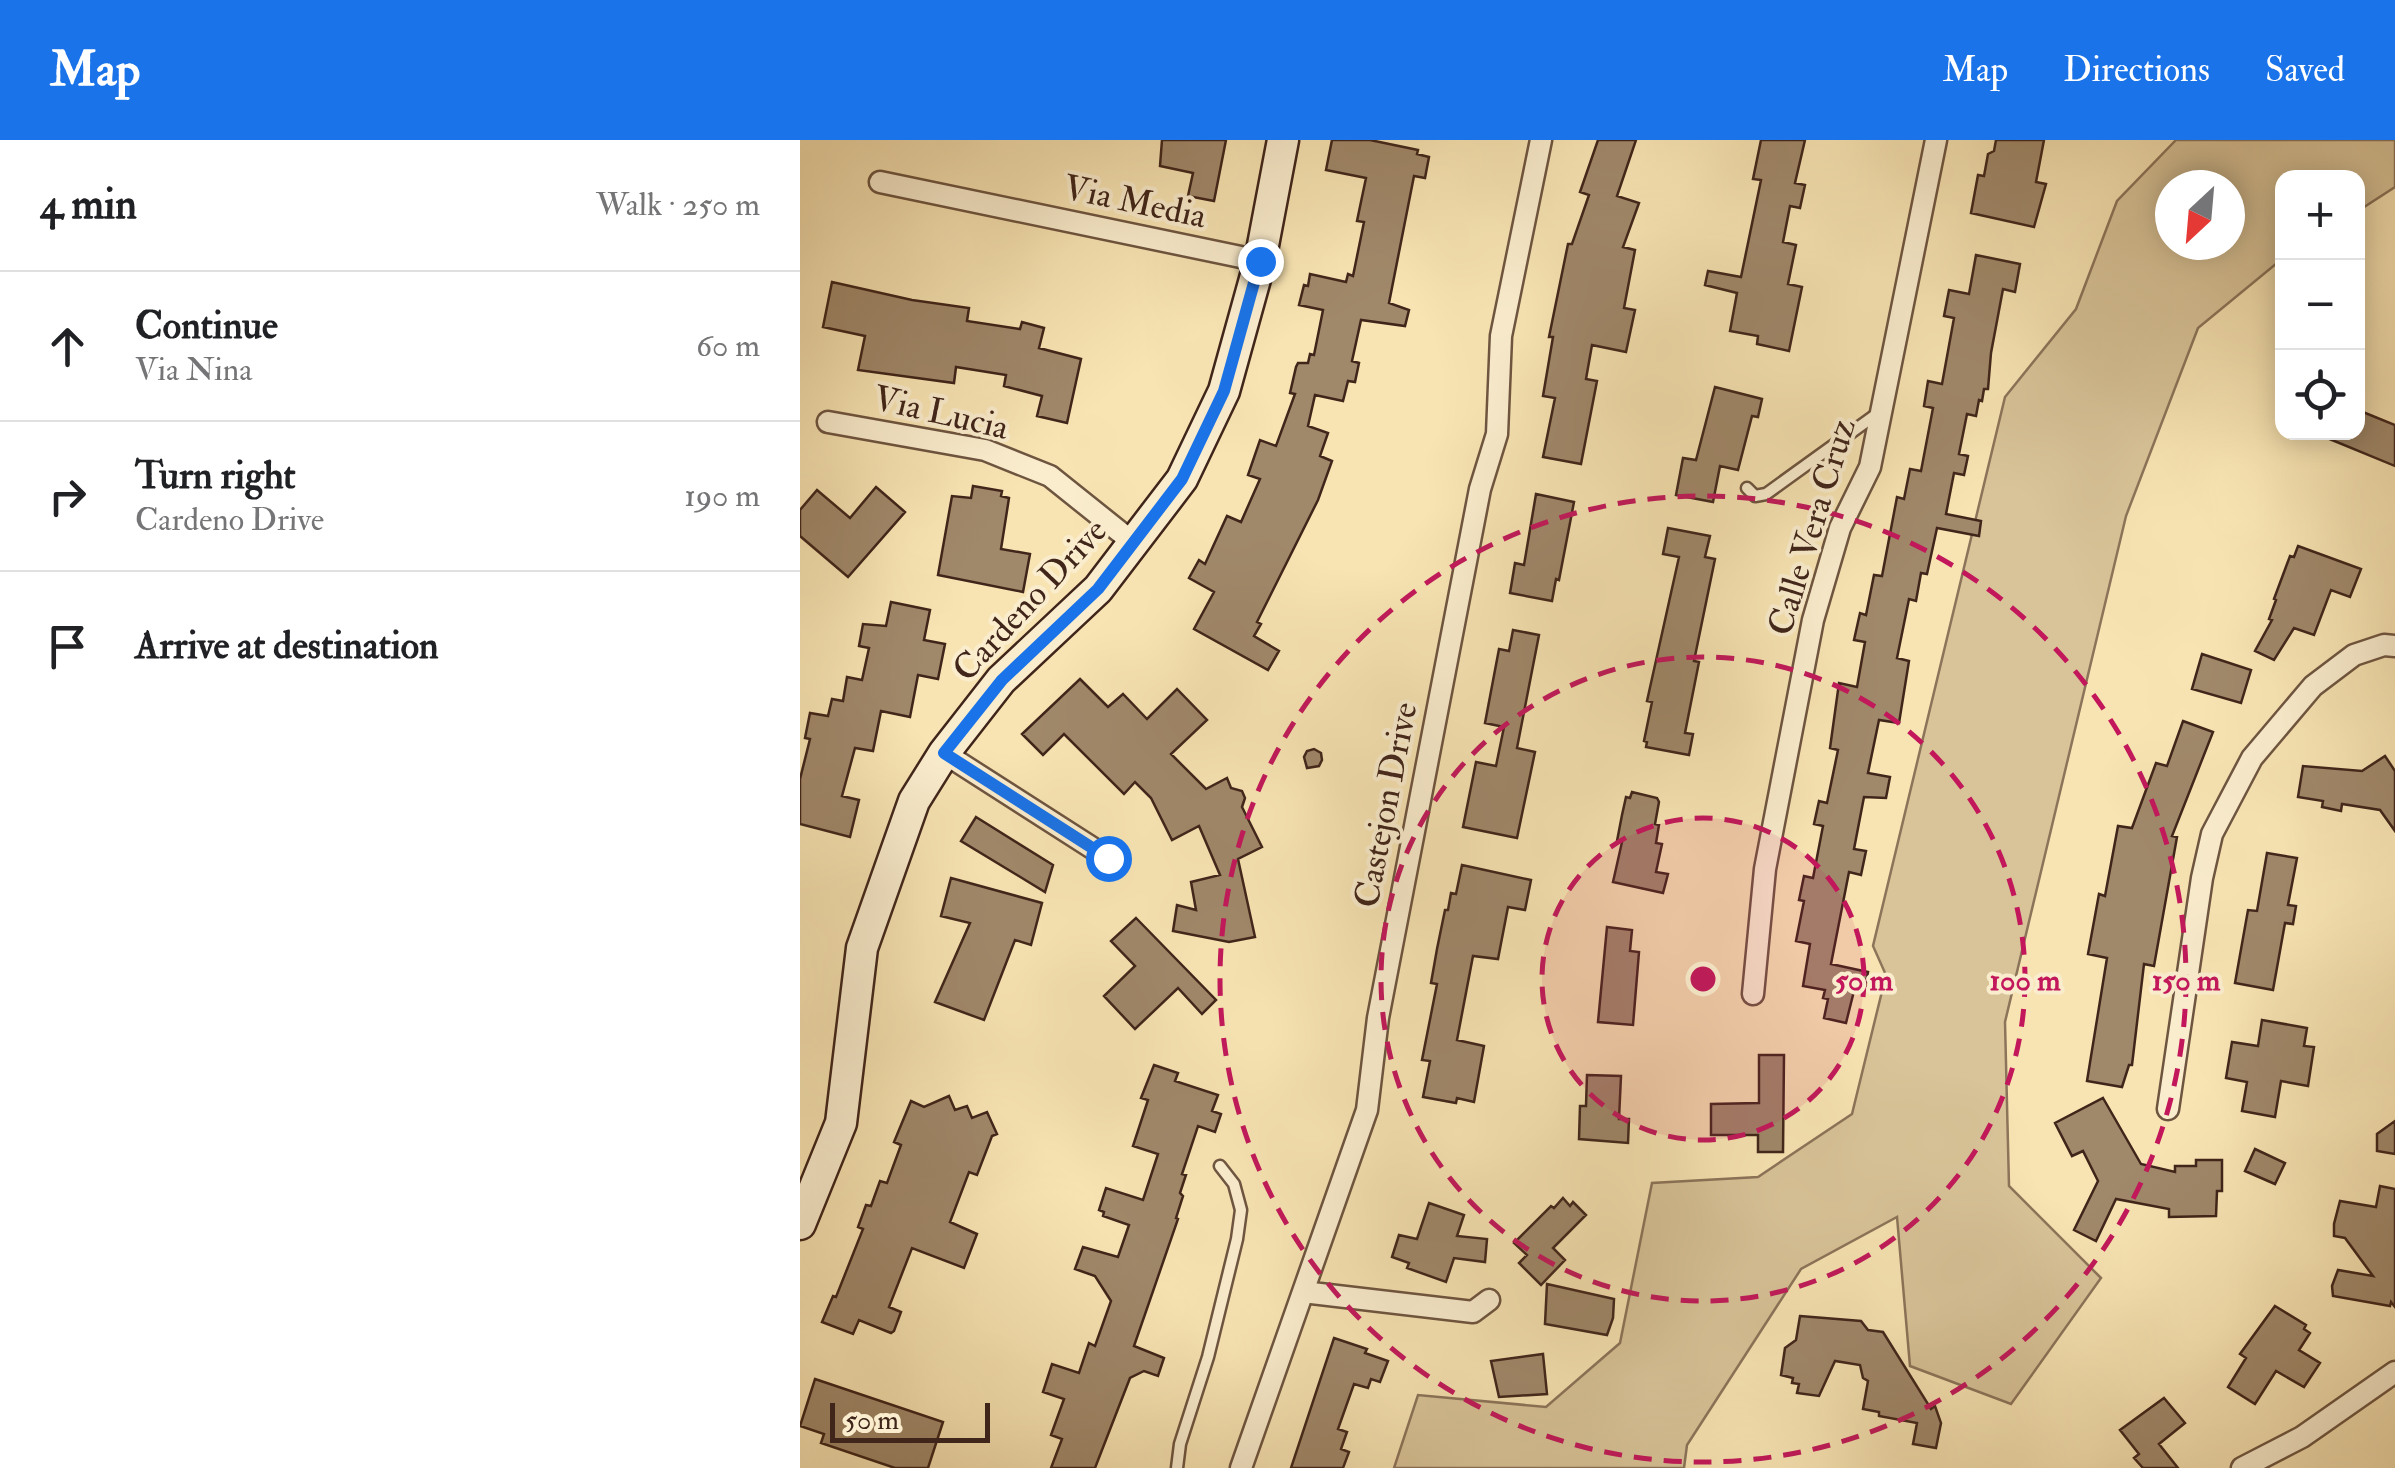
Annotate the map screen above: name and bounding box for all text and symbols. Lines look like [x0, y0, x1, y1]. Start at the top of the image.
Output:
text: Map [50, 40, 140, 100]
text: Map [1942, 48, 2008, 92]
text: Directions [2063, 48, 2210, 92]
text: Saved [2265, 48, 2345, 92]
street label: Via Media [1060, 165, 1211, 239]
north arrow [2155, 170, 2245, 260]
map controls [2275, 170, 2365, 440]
button: + [2275, 170, 2365, 260]
text: 4 min [40, 179, 137, 231]
text: Walk · 250 m [596, 185, 760, 225]
route end [1238, 239, 1284, 285]
button: − [2275, 260, 2365, 350]
text: Continue [135, 302, 278, 350]
icon: ahead [40, 319, 95, 374]
text: 60 m [696, 326, 760, 366]
text: Via Nina [135, 350, 253, 390]
button: locate [2275, 350, 2365, 440]
street label: Via Lucia [869, 376, 1013, 450]
street label: Calle Vera Cruz [1758, 413, 1866, 641]
text: Turn right [135, 452, 296, 500]
icon: right [40, 469, 95, 524]
text: 190 m [684, 476, 760, 516]
text: Cardeno Drive [135, 500, 324, 540]
street label: Cardeno Drive [943, 509, 1117, 691]
icon: arrive [40, 619, 95, 674]
text: Arrive at destination [135, 622, 439, 670]
street label: Castejon Drive [1345, 699, 1427, 911]
route start [1086, 836, 1132, 882]
centre of rings [1685, 961, 1721, 997]
text: 50 m [1835, 962, 1894, 999]
text: 100 m [1990, 962, 2061, 999]
text: 150 m [2152, 962, 2221, 999]
scale bar [830, 1398, 990, 1442]
text: 50 m [845, 1403, 899, 1438]

